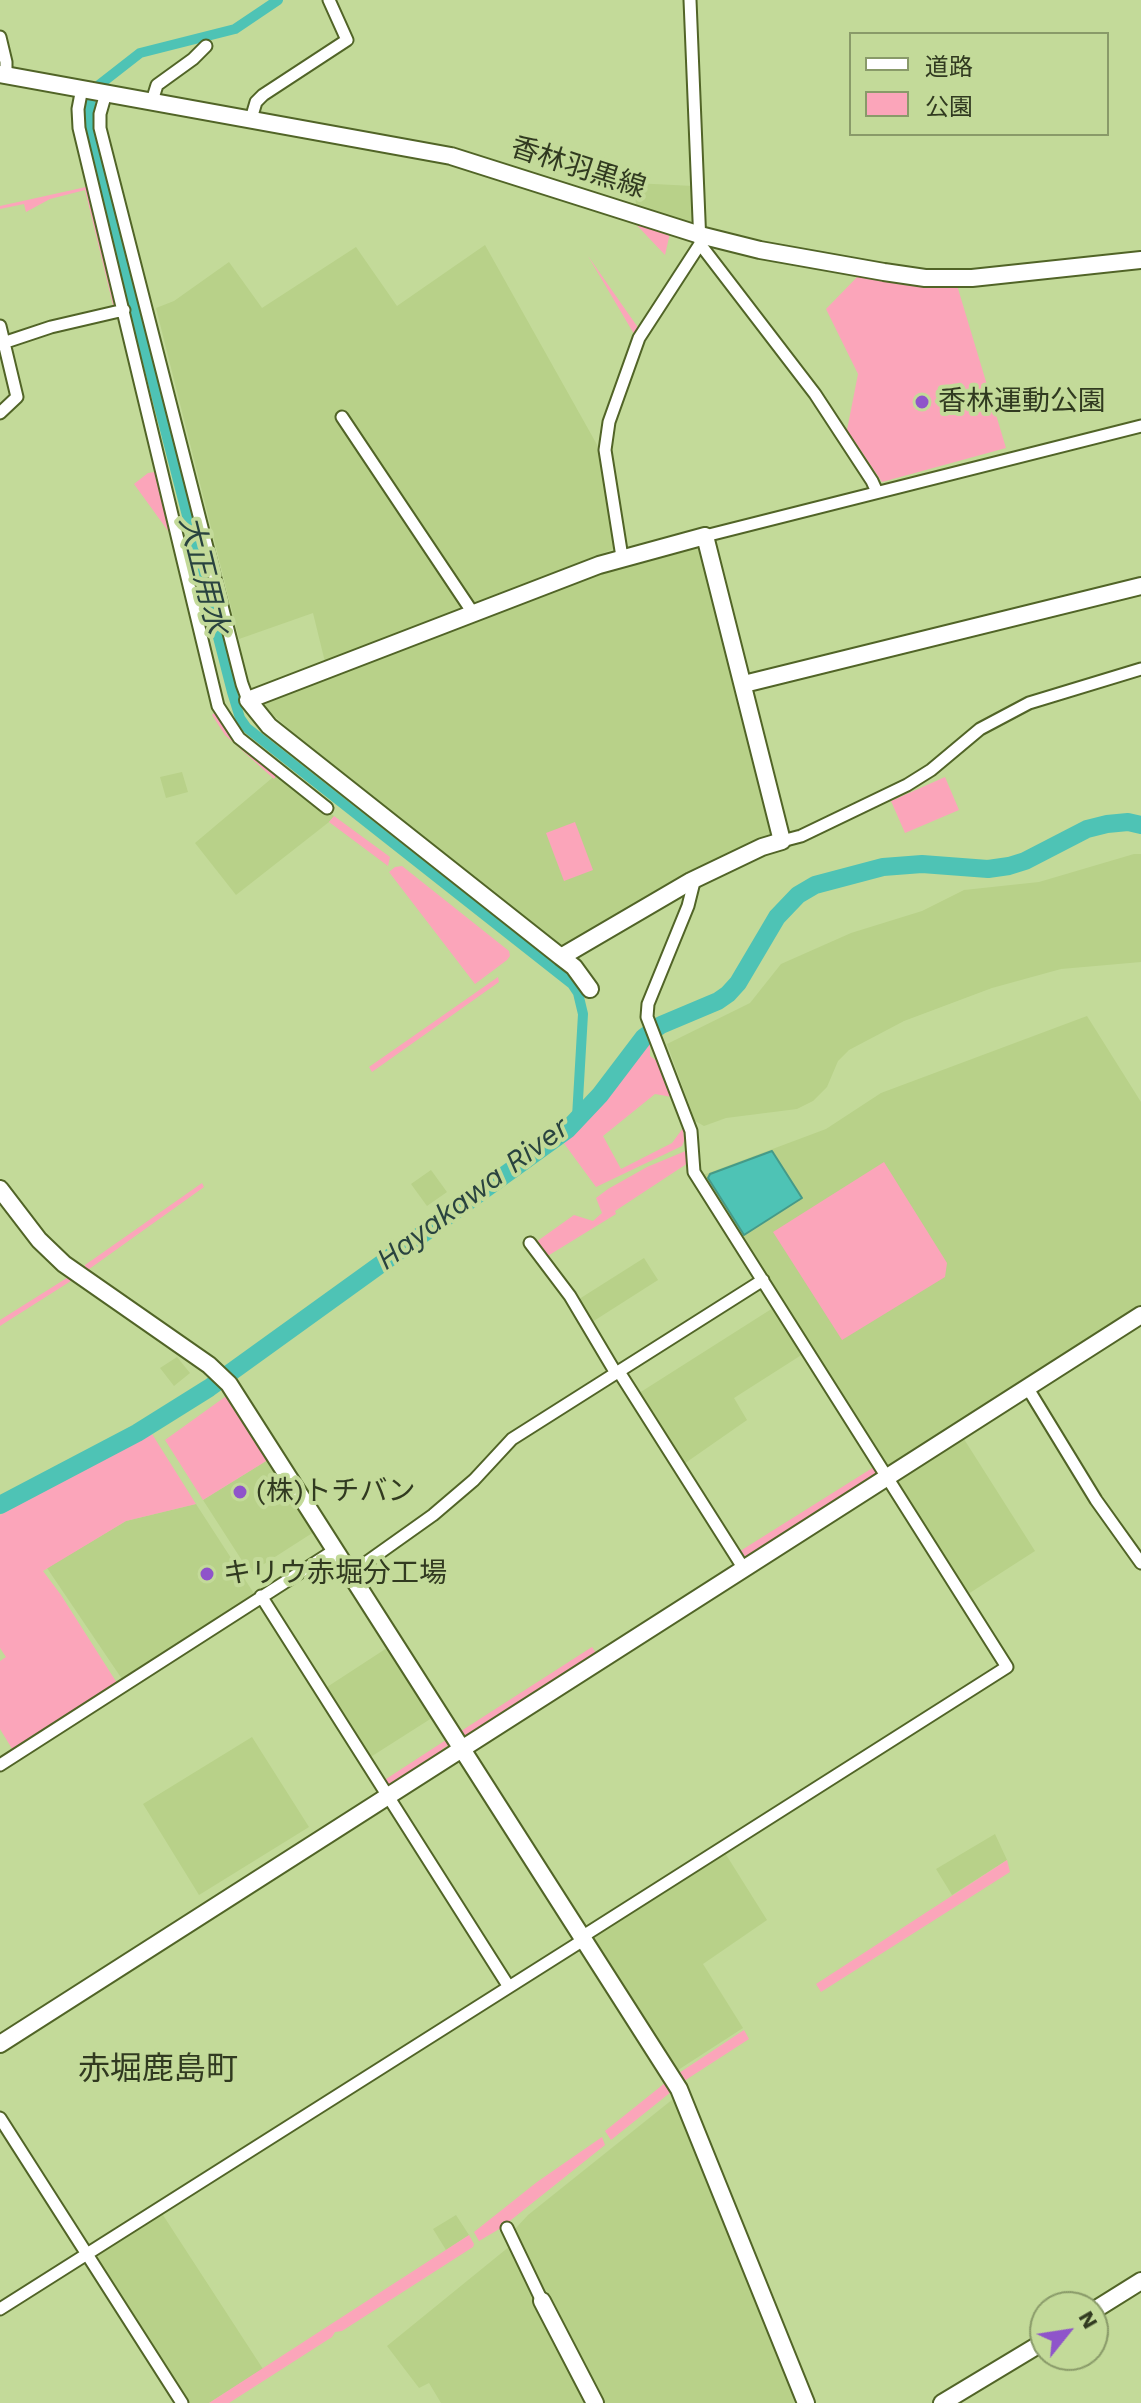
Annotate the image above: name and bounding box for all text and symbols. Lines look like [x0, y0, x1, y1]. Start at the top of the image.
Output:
legend [849, 32, 1109, 136]
text: 道路 [925, 53, 973, 81]
text: 公園 [925, 93, 973, 121]
street label: 香林羽黒線 [506, 130, 650, 206]
place label: 香林運動公園 [938, 385, 1106, 419]
marker: 香林運動公園 [913, 393, 931, 411]
water label: 大正用水 [171, 512, 235, 638]
water label: Hayakawa River [370, 1110, 576, 1278]
place label: (株)トチバン [256, 1475, 416, 1509]
marker: (株)トチバン [231, 1483, 249, 1501]
place label: キリウ赤堀分工場 [223, 1557, 447, 1591]
marker: キリウ赤堀分工場 [198, 1565, 216, 1583]
district label: 赤堀鹿島町 [78, 2051, 238, 2089]
north arrow [1029, 2291, 1109, 2371]
text: N [1074, 2306, 1103, 2333]

